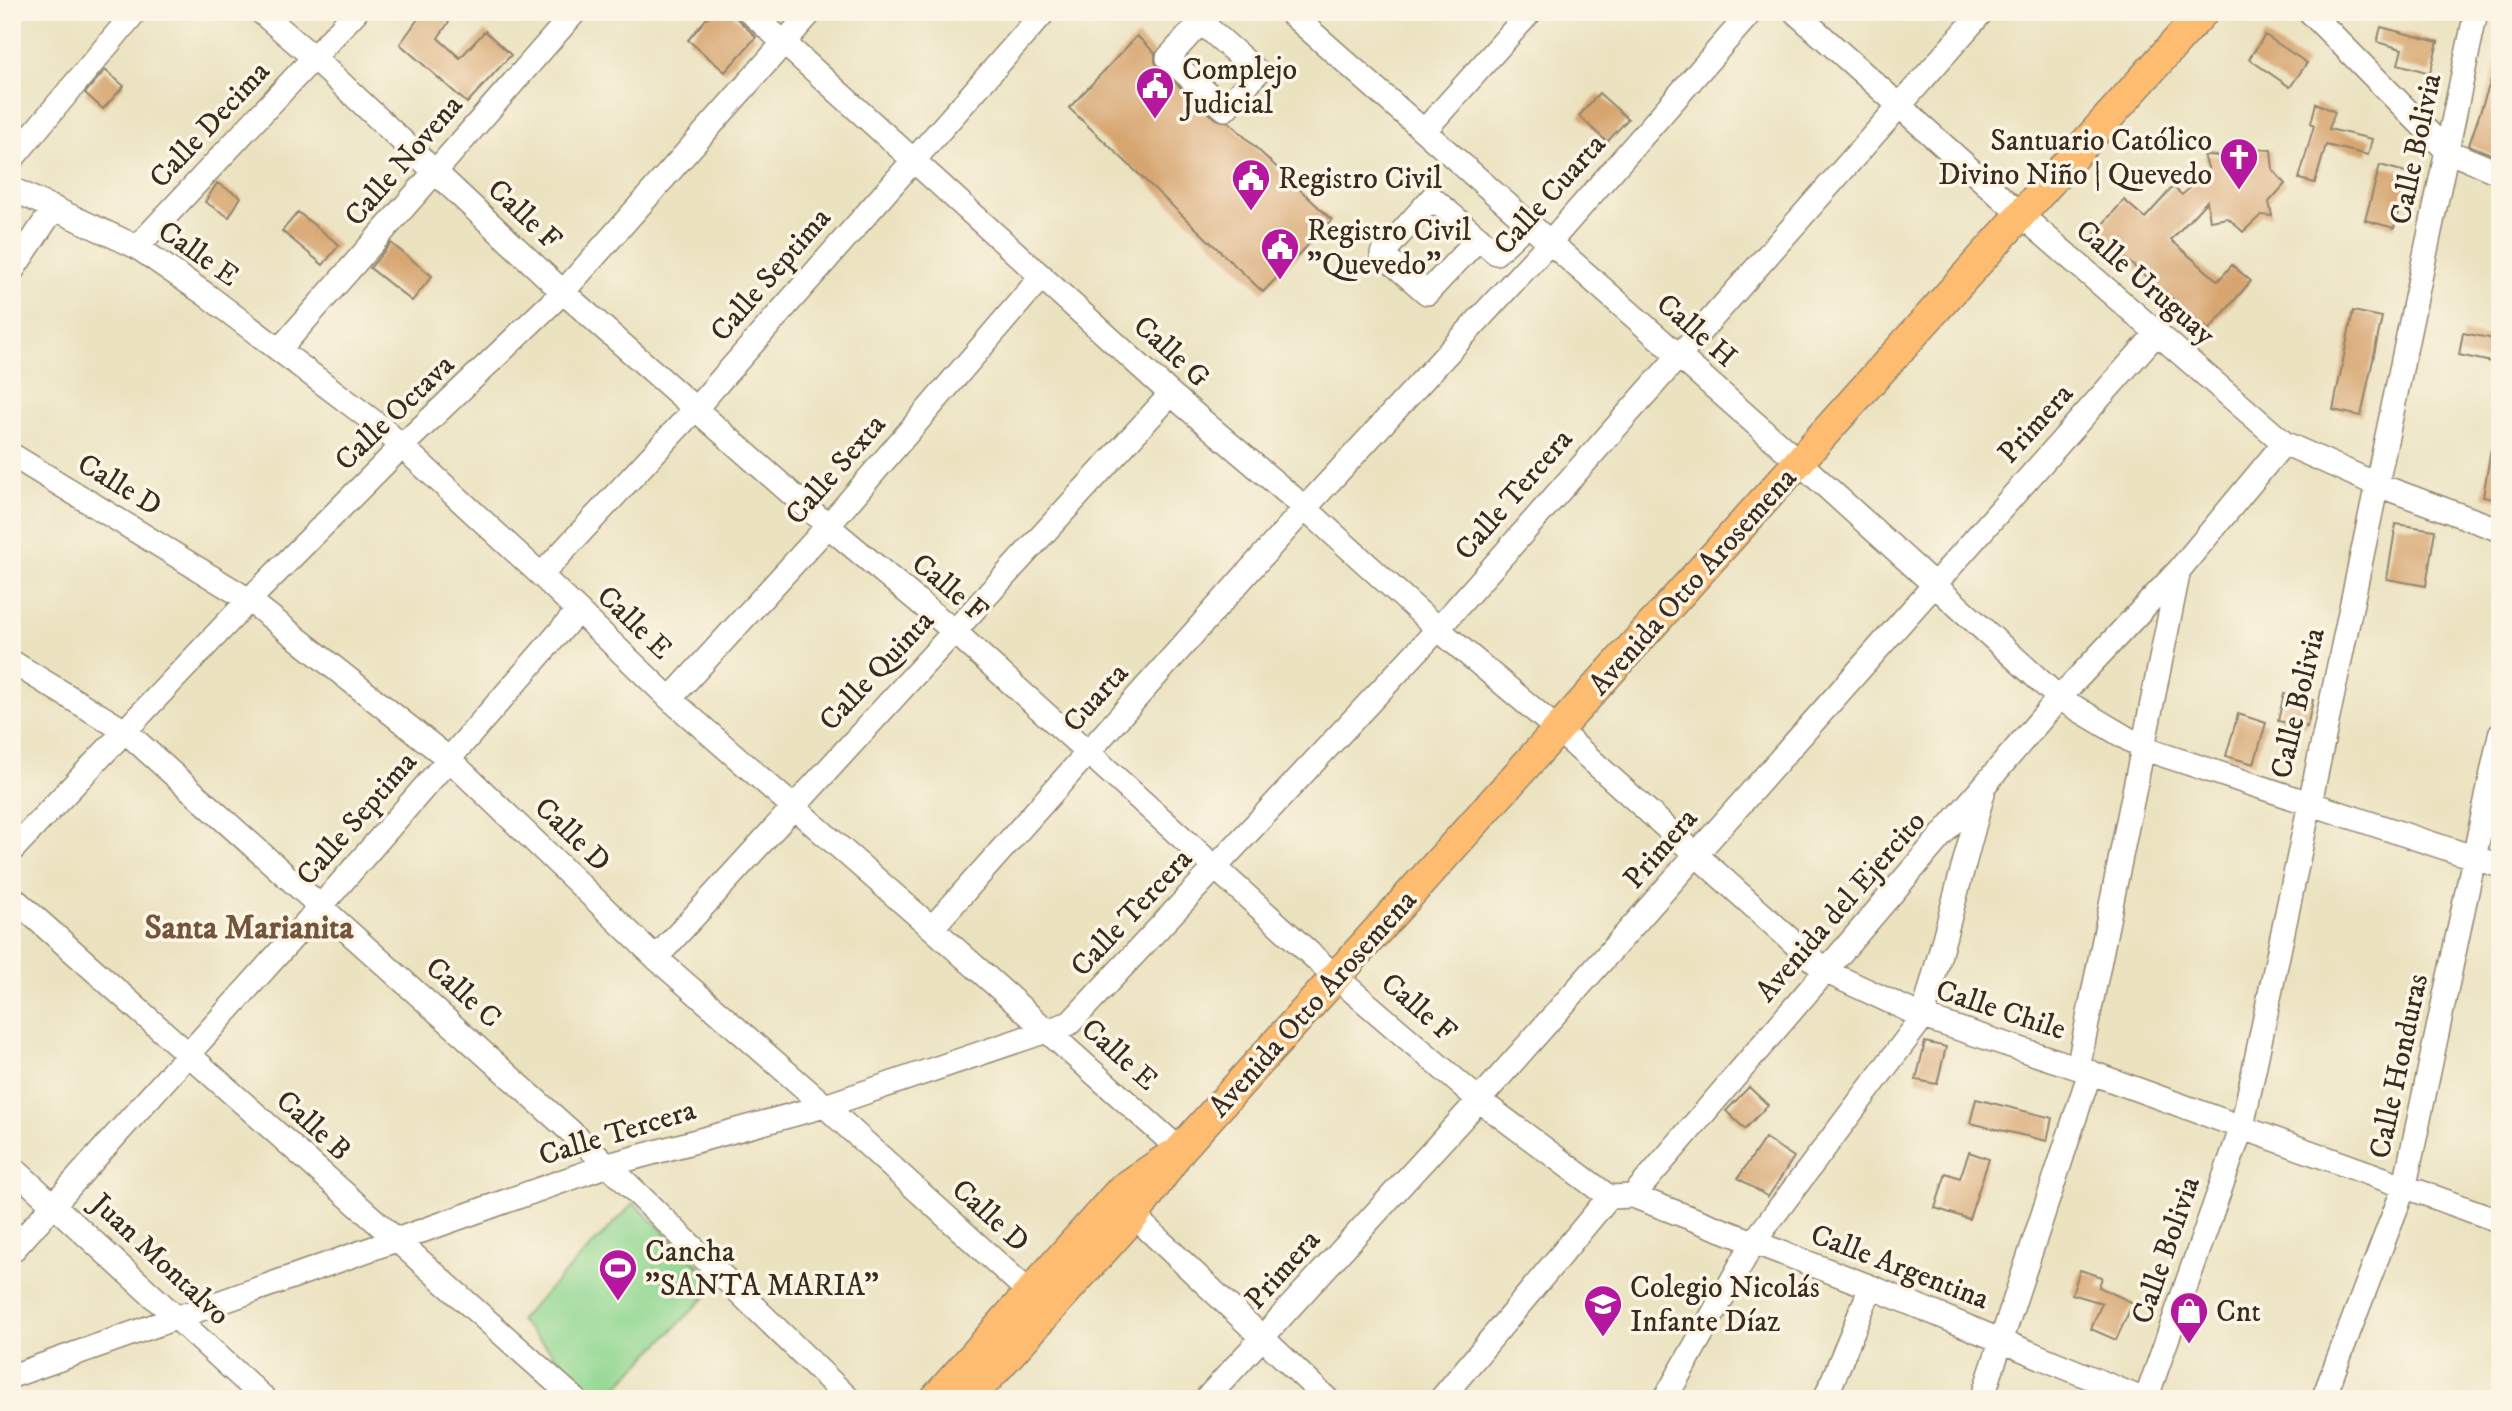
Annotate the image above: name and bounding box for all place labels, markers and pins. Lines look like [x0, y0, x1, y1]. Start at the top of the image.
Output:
place label: Complejo Judicial [1179, 52, 1297, 123]
public building icon: Complejo Judicial [1134, 65, 1176, 120]
place label: Santuario Católico Divino Niño | Quevedo [1938, 123, 2212, 194]
church icon: Santuario Católico Divino Niño | Quevedo [2218, 136, 2260, 191]
public building icon: Registro Civil [1230, 157, 1272, 212]
place label: Registro Civil [1278, 161, 1442, 198]
place label: Registro Civil "Quevedo" [1307, 213, 1471, 284]
public building icon: Registro Civil "Quevedo" [1259, 226, 1301, 281]
place label: Cancha "SANTA MARIA" [645, 1234, 879, 1305]
sports icon: Cancha "SANTA MARIA" [597, 1247, 639, 1302]
place label: Colegio Nicolás Infante Díaz [1630, 1270, 1820, 1341]
school or university icon: Colegio Nicolás Infante Díaz [1582, 1283, 1624, 1338]
shop icon: Cnt [2168, 1290, 2210, 1345]
place label: Cnt [2216, 1294, 2261, 1331]

